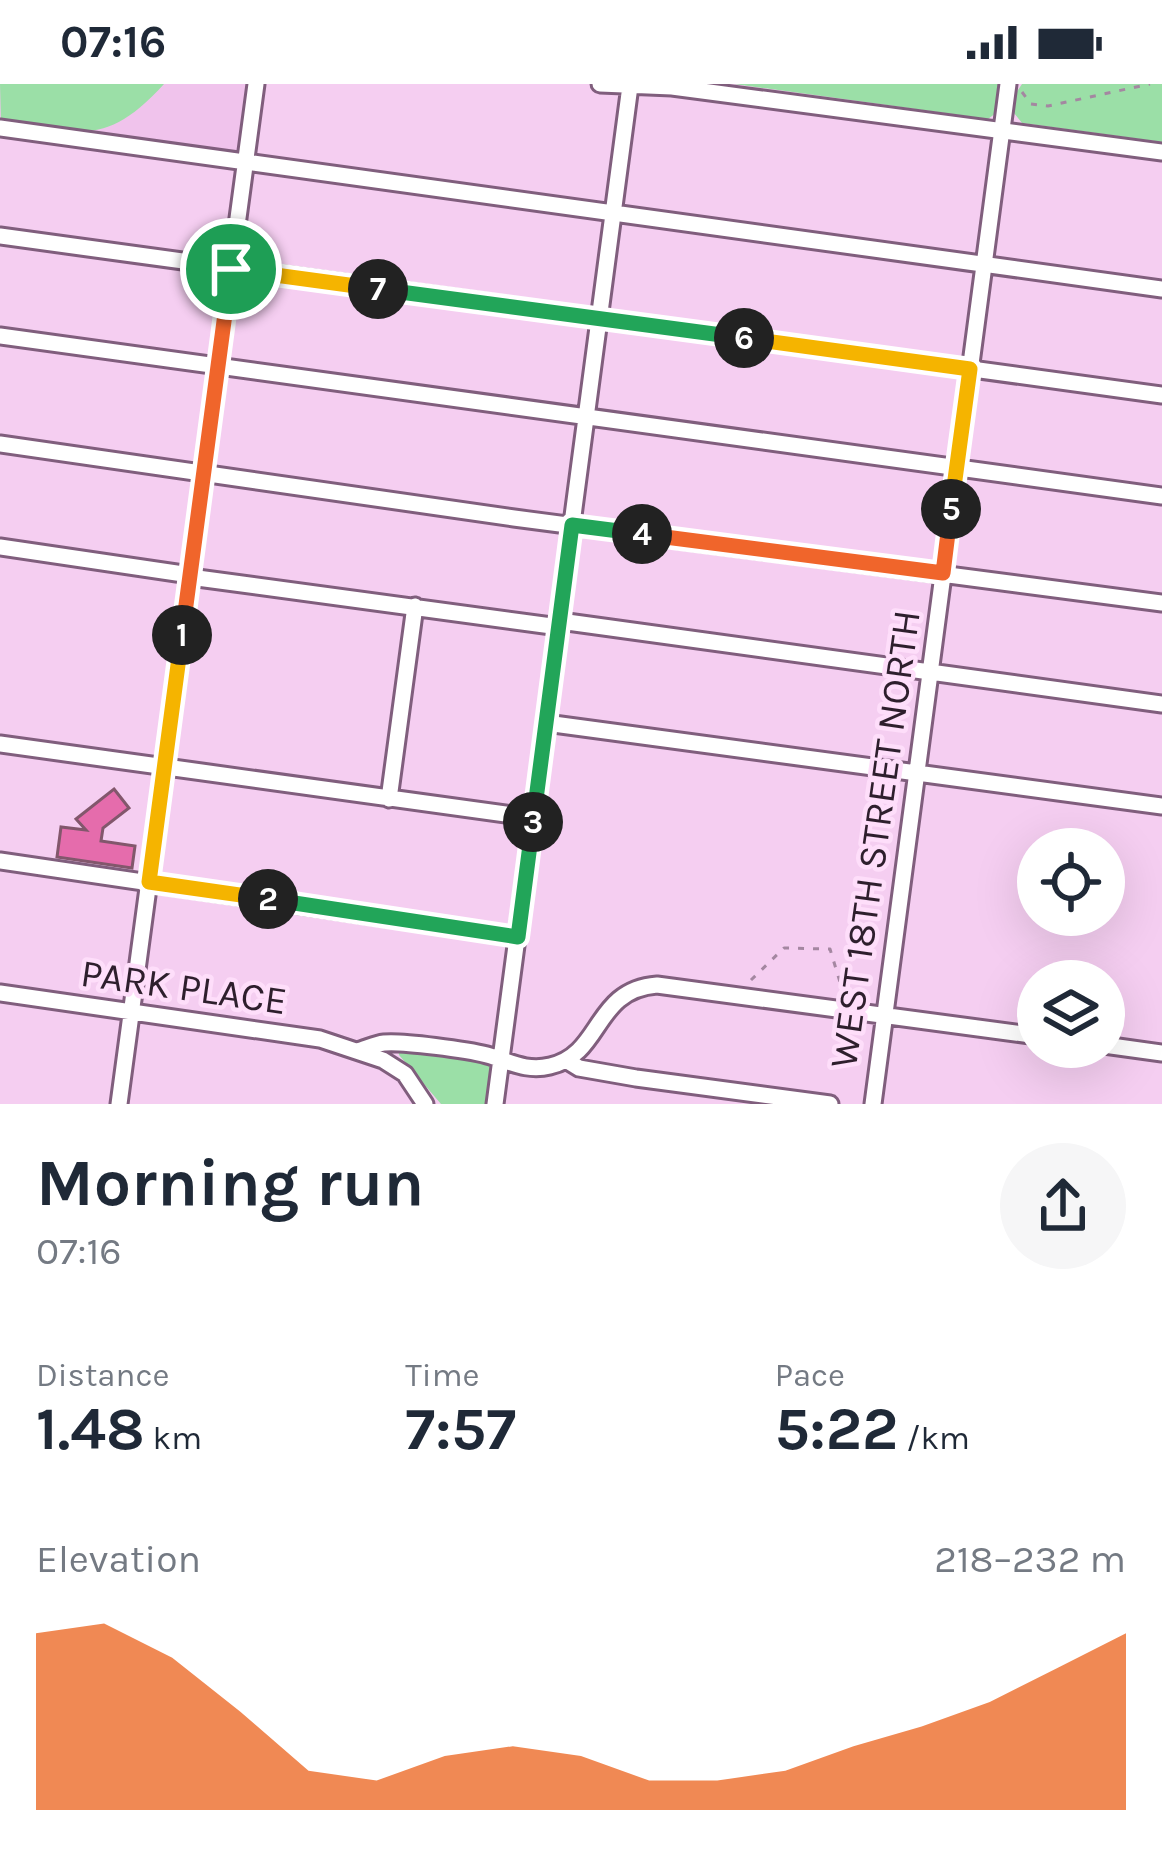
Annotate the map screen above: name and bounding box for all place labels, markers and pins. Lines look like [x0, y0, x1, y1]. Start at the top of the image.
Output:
pin [180, 218, 282, 320]
pin: 7 [348, 259, 408, 319]
pin: 6 [714, 308, 774, 368]
pin: 5 [921, 479, 981, 539]
pin: 4 [612, 504, 672, 564]
pin: 1 [152, 605, 212, 665]
pin: 3 [503, 792, 563, 852]
pin: 2 [238, 869, 298, 929]

